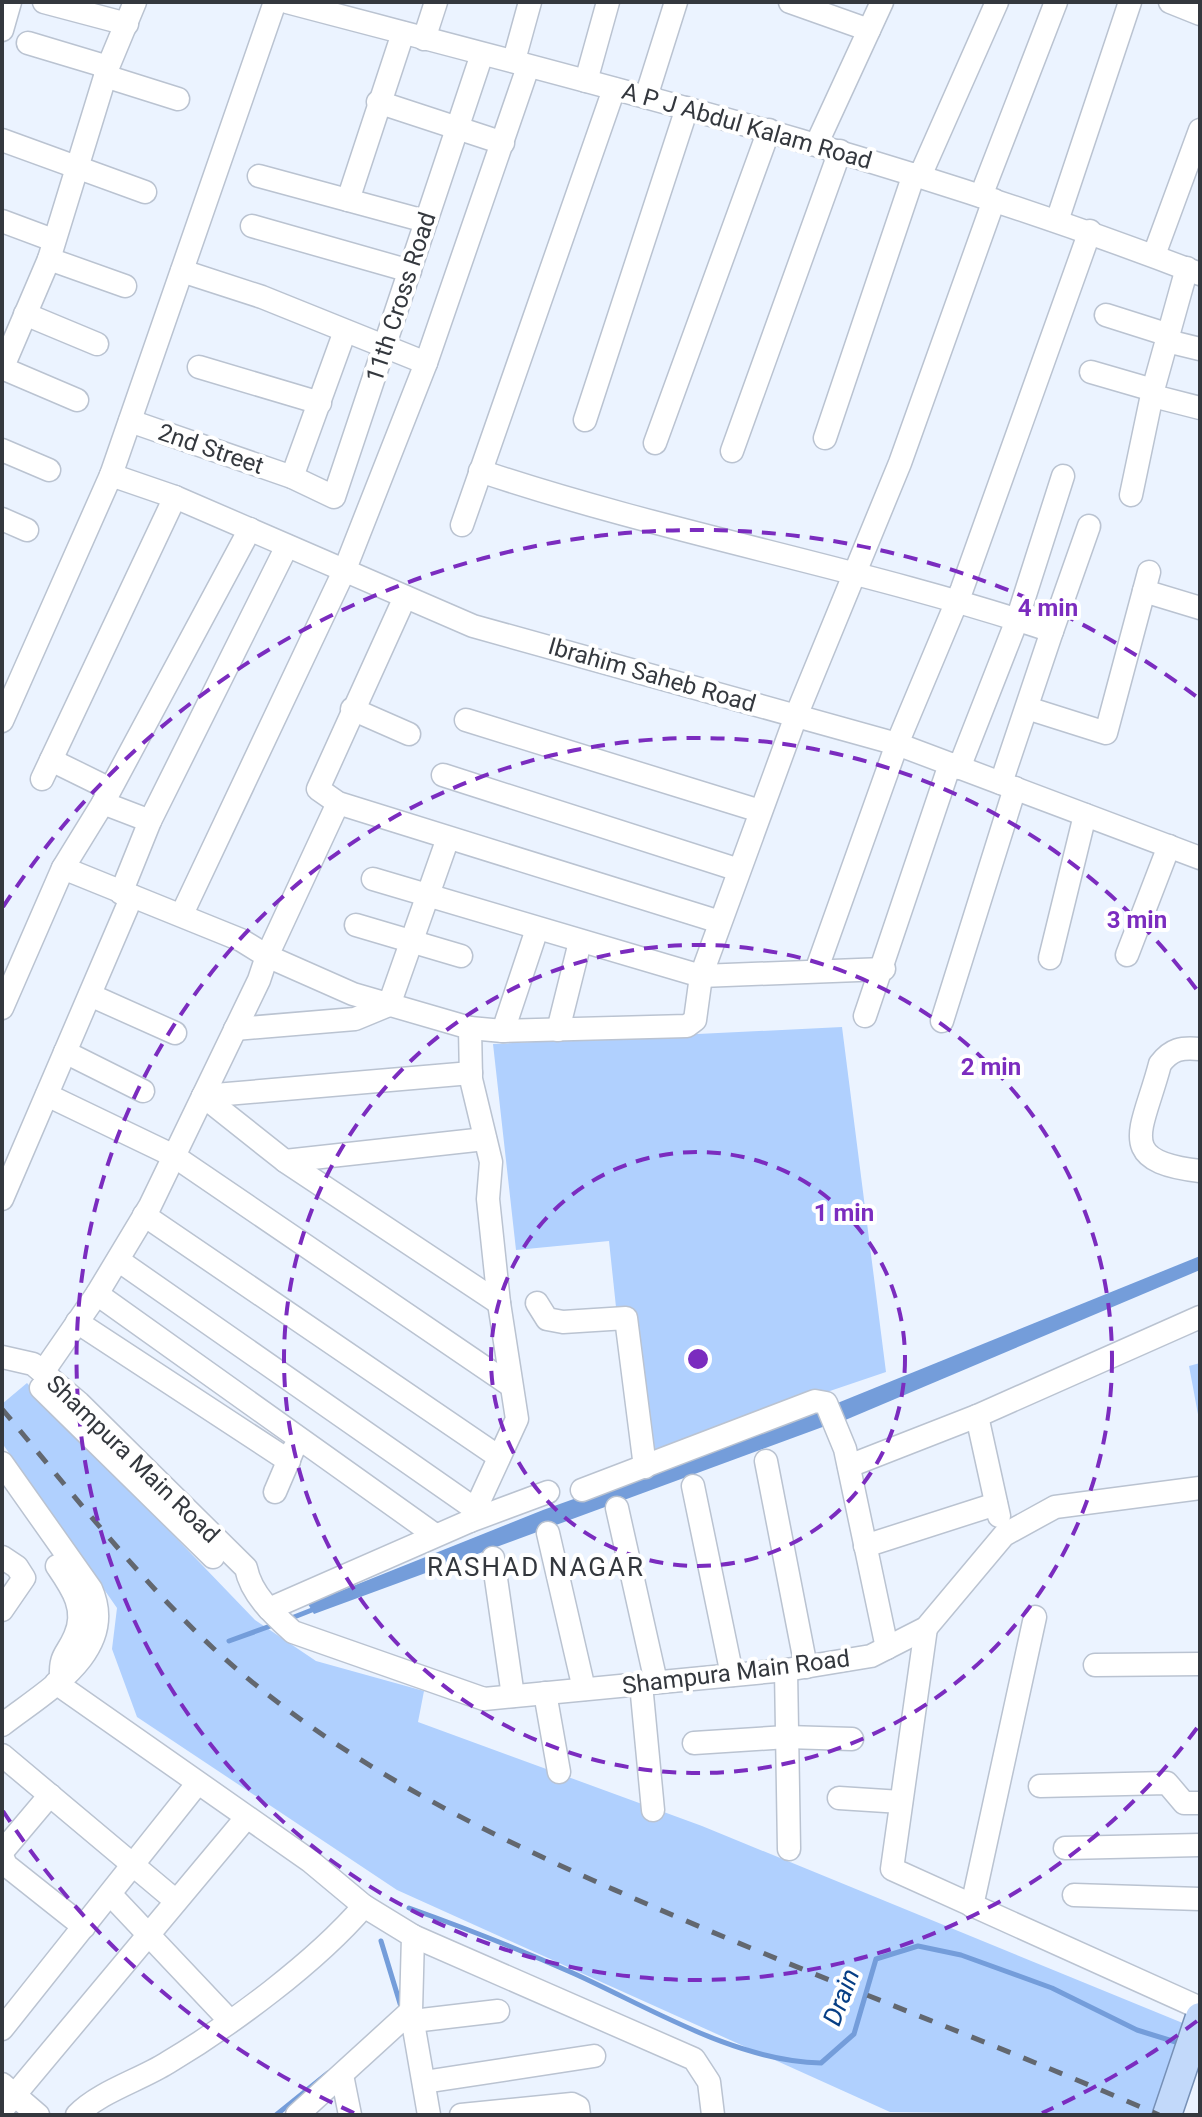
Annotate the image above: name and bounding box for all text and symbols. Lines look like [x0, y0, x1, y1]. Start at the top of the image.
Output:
street label: A P J Abdul Kalam Road [619, 77, 875, 175]
street label: 11th Cross Road [360, 209, 442, 385]
street label: 2nd Street [155, 418, 267, 480]
text: 4 min [1018, 594, 1078, 622]
street label: Ibrahim Saheb Road [545, 632, 759, 718]
text: 3 min [1107, 906, 1167, 934]
text: 2 min [961, 1053, 1021, 1081]
text: 1 min [814, 1199, 874, 1227]
centre of rings [684, 1345, 712, 1373]
street label: Shampura Main Road [41, 1369, 225, 1549]
district label: RASHAD NAGAR [427, 1552, 645, 1582]
street label: Shampura Main Road [621, 1644, 851, 1700]
water label: Drain [817, 1964, 865, 2030]

